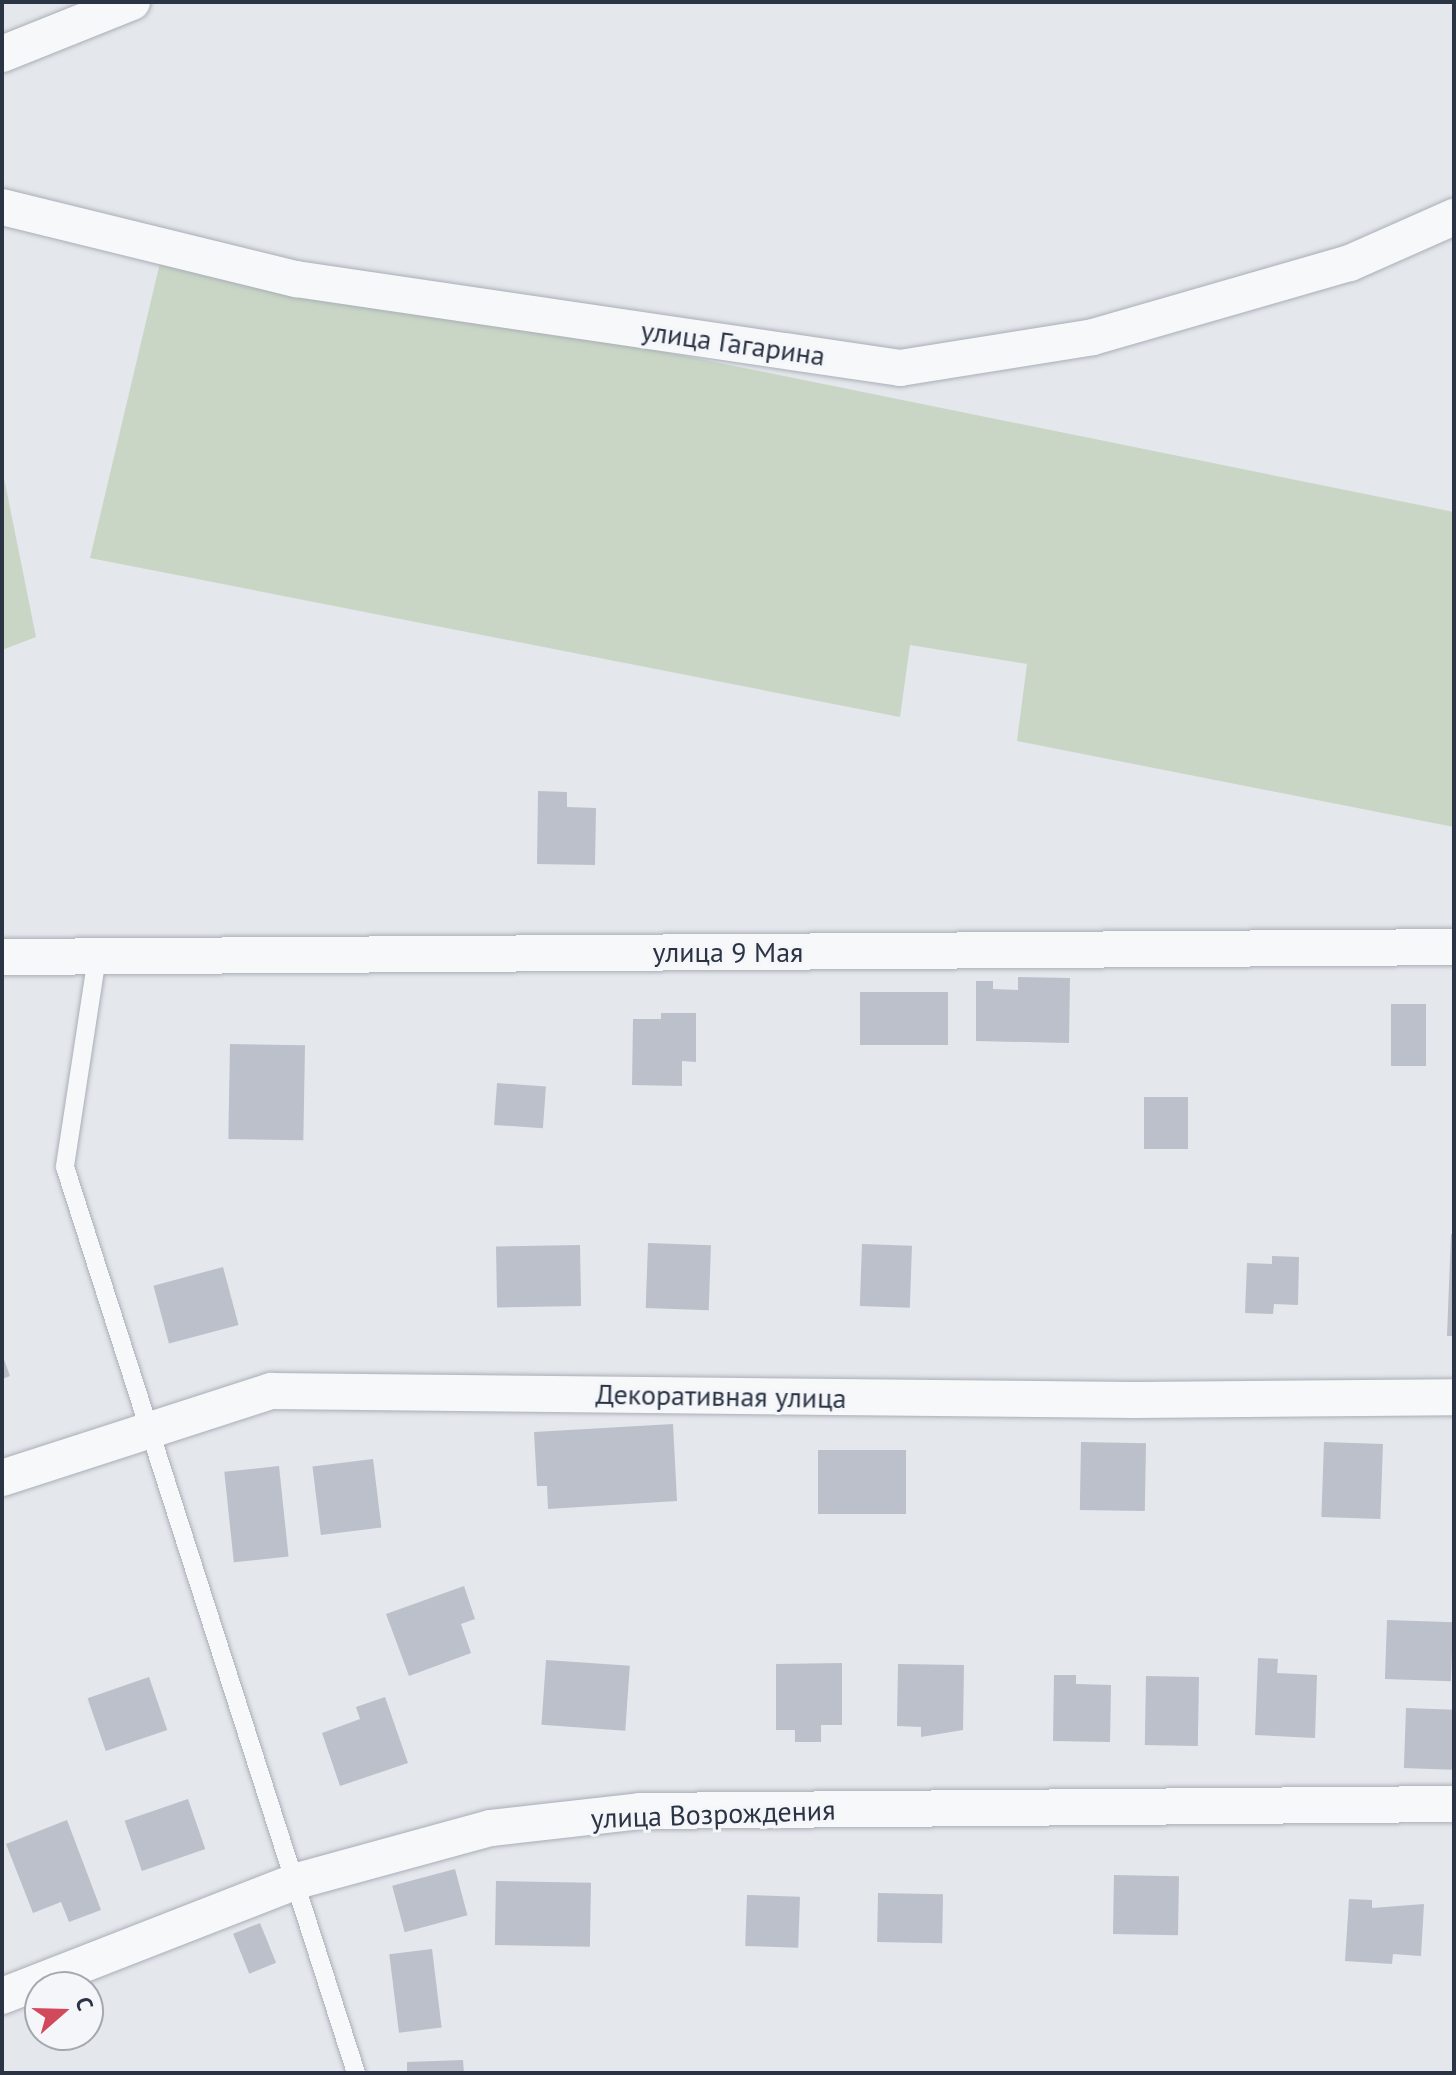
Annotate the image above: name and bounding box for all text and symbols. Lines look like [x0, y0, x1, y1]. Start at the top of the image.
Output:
street label: улица Гагарина [639, 313, 827, 373]
street label: улица 9 Мая [653, 935, 803, 969]
street label: Декоративная улица [595, 1377, 847, 1415]
street label: улица Возрождения [590, 1793, 836, 1835]
north arrow [24, 1971, 104, 2051]
text: С [69, 1993, 100, 2014]

